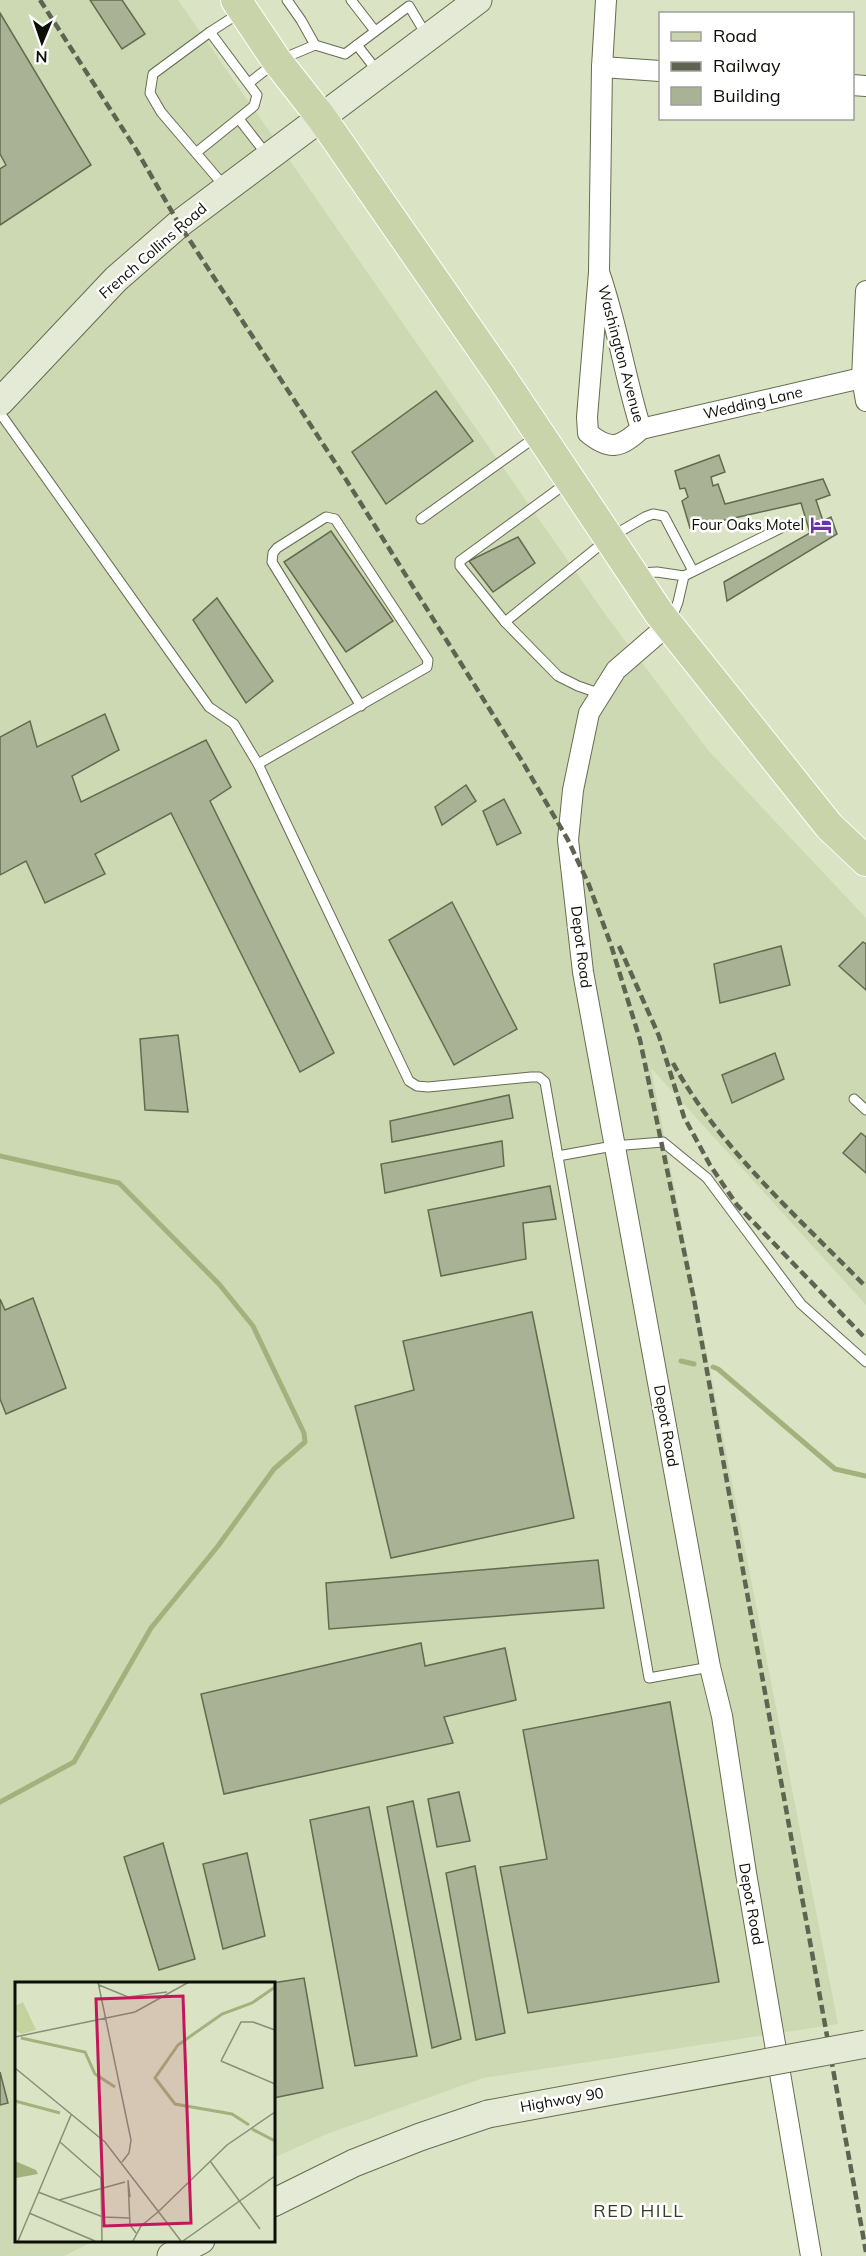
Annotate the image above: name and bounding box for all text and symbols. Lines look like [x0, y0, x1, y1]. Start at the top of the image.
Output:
north arrow [12, 12, 72, 72]
legend [659, 12, 854, 120]
text: Road [713, 24, 757, 47]
text: N [35, 47, 48, 67]
text: Railway [713, 54, 781, 77]
text: Building [713, 84, 781, 107]
street label: French Collins Road [95, 199, 210, 303]
street label: Washington Avenue [594, 283, 649, 425]
street label: Wedding Lane [701, 382, 804, 423]
hotel icon: Four Oaks Motel [809, 513, 833, 537]
place label: Four Oaks Motel [691, 515, 804, 534]
street label: Depot Road [567, 905, 596, 989]
street label: Depot Road [650, 1383, 683, 1468]
street label: Depot Road [735, 1861, 768, 1946]
inset map [15, 1982, 274, 2241]
street label: Highway 90 [519, 2083, 605, 2116]
district label: RED HILL [593, 2199, 685, 2222]

